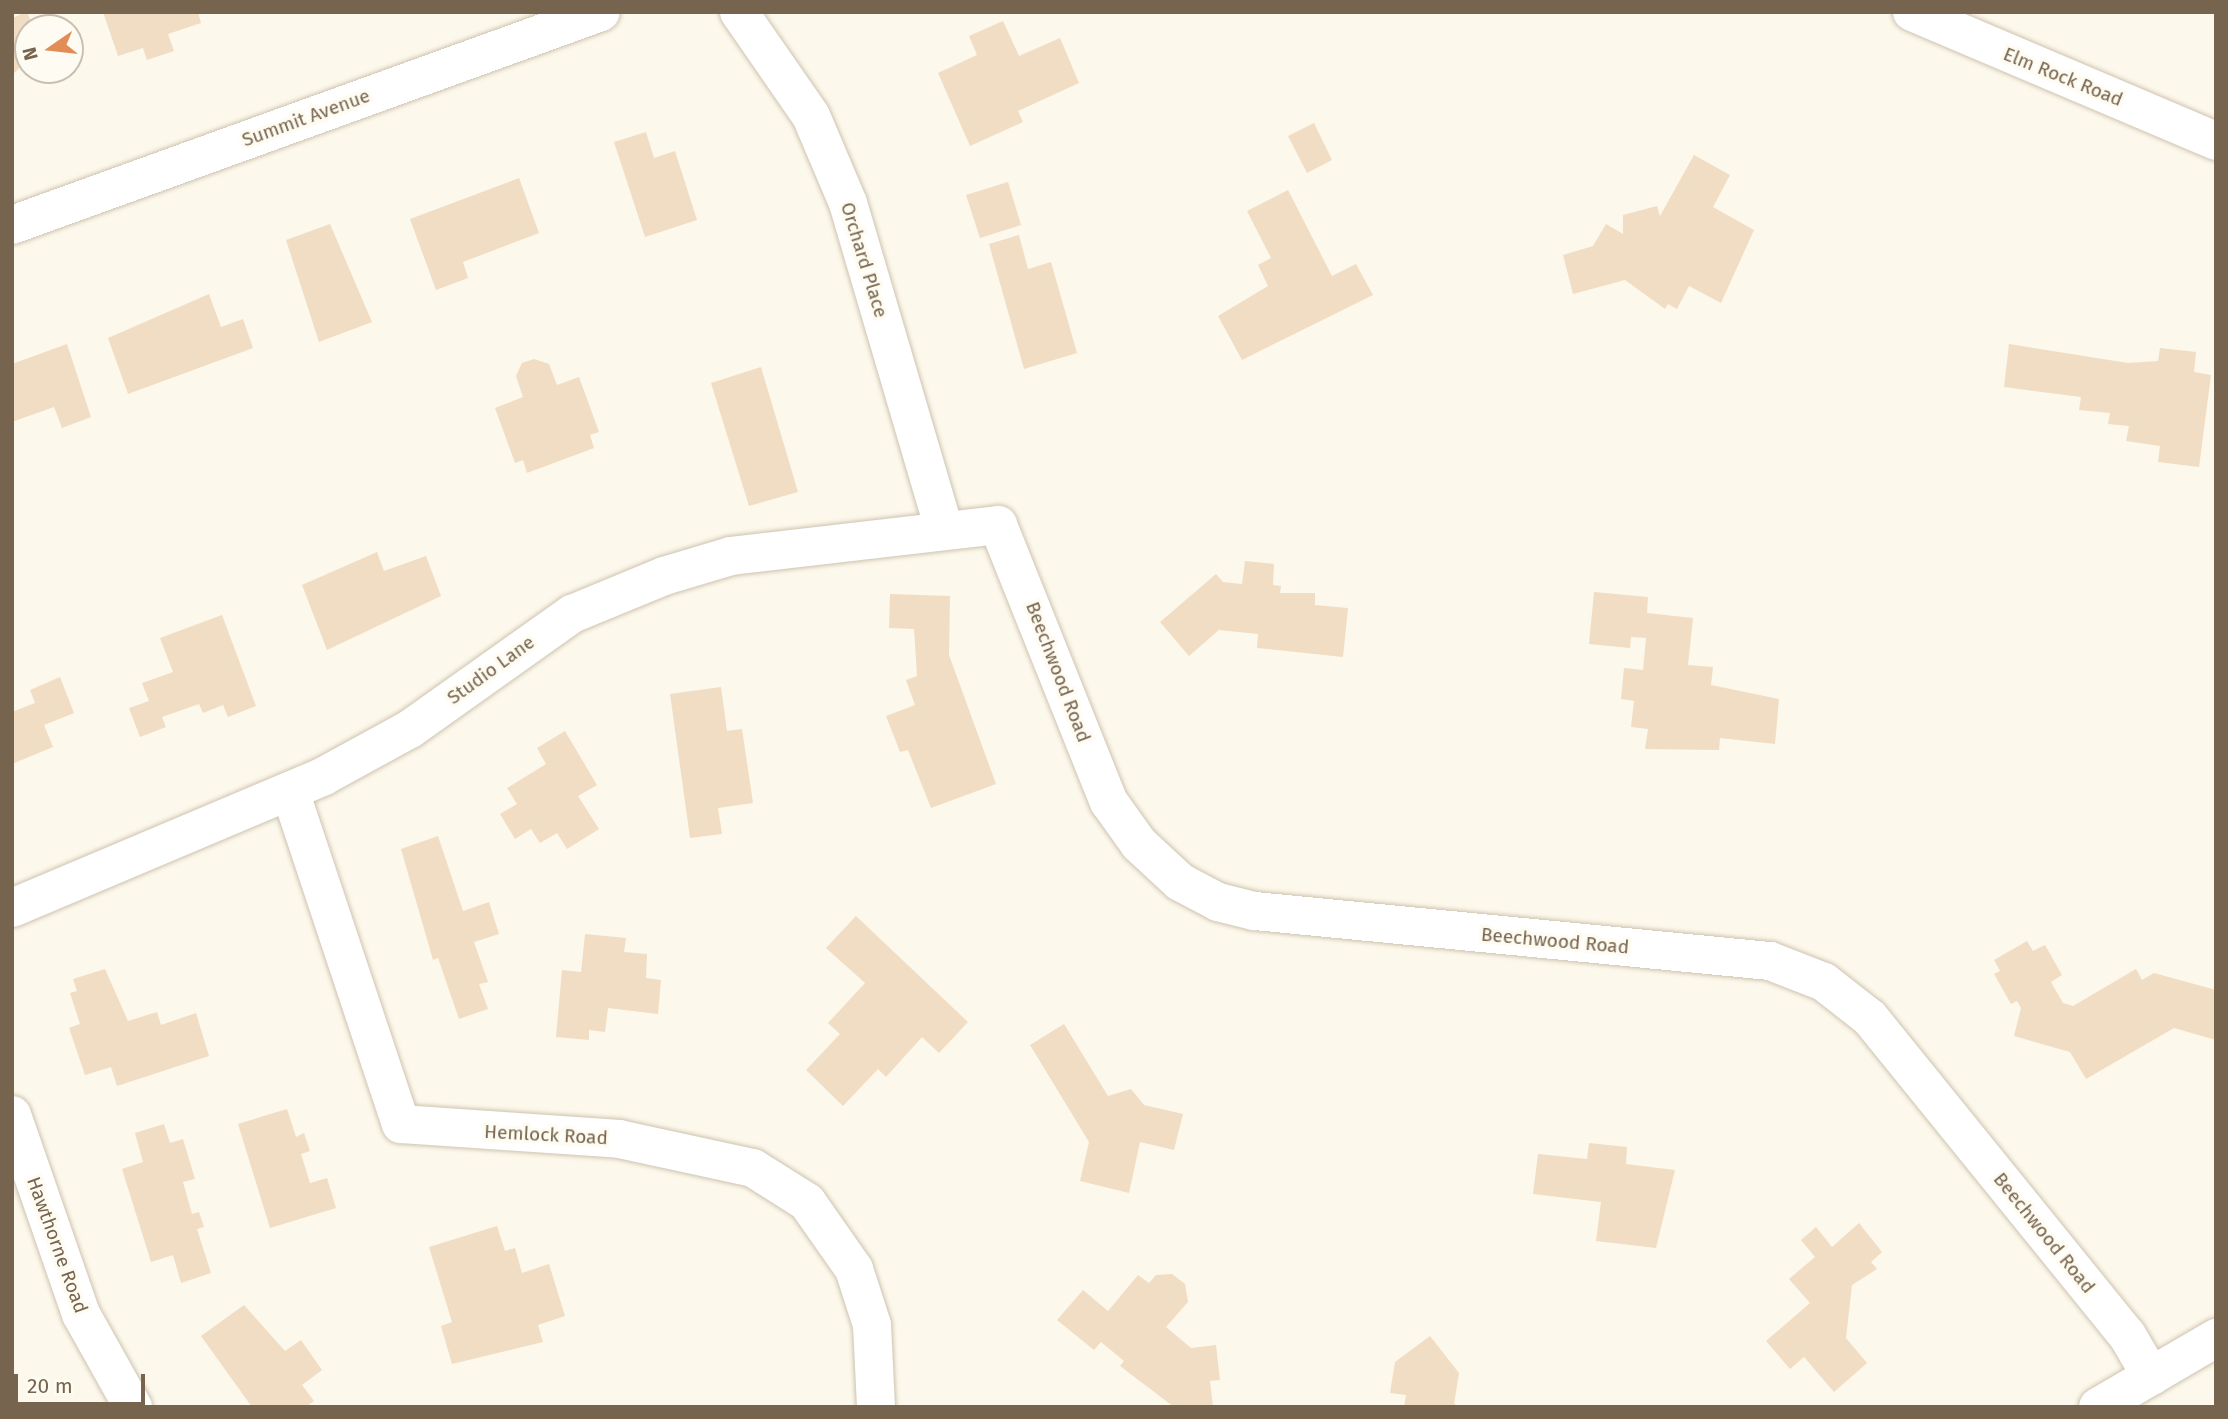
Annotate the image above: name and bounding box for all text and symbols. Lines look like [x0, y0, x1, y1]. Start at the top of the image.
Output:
north arrow [14, 14, 84, 84]
street label: Elm Rock Road [2000, 43, 2126, 111]
text: N [17, 45, 43, 63]
street label: Summit Avenue [239, 84, 373, 152]
street label: Orchard Place [836, 200, 892, 320]
street label: Beechwood Road [1021, 599, 1095, 745]
street label: Studio Lane [443, 631, 539, 709]
street label: Beechwood Road [1480, 923, 1630, 959]
street label: Hemlock Road [484, 1120, 608, 1150]
street label: Beechwood Road [1988, 1168, 2100, 1298]
street label: Hawthorne Road [22, 1174, 92, 1316]
scale bar [18, 1360, 149, 1404]
text: 20 m [27, 1373, 73, 1399]

